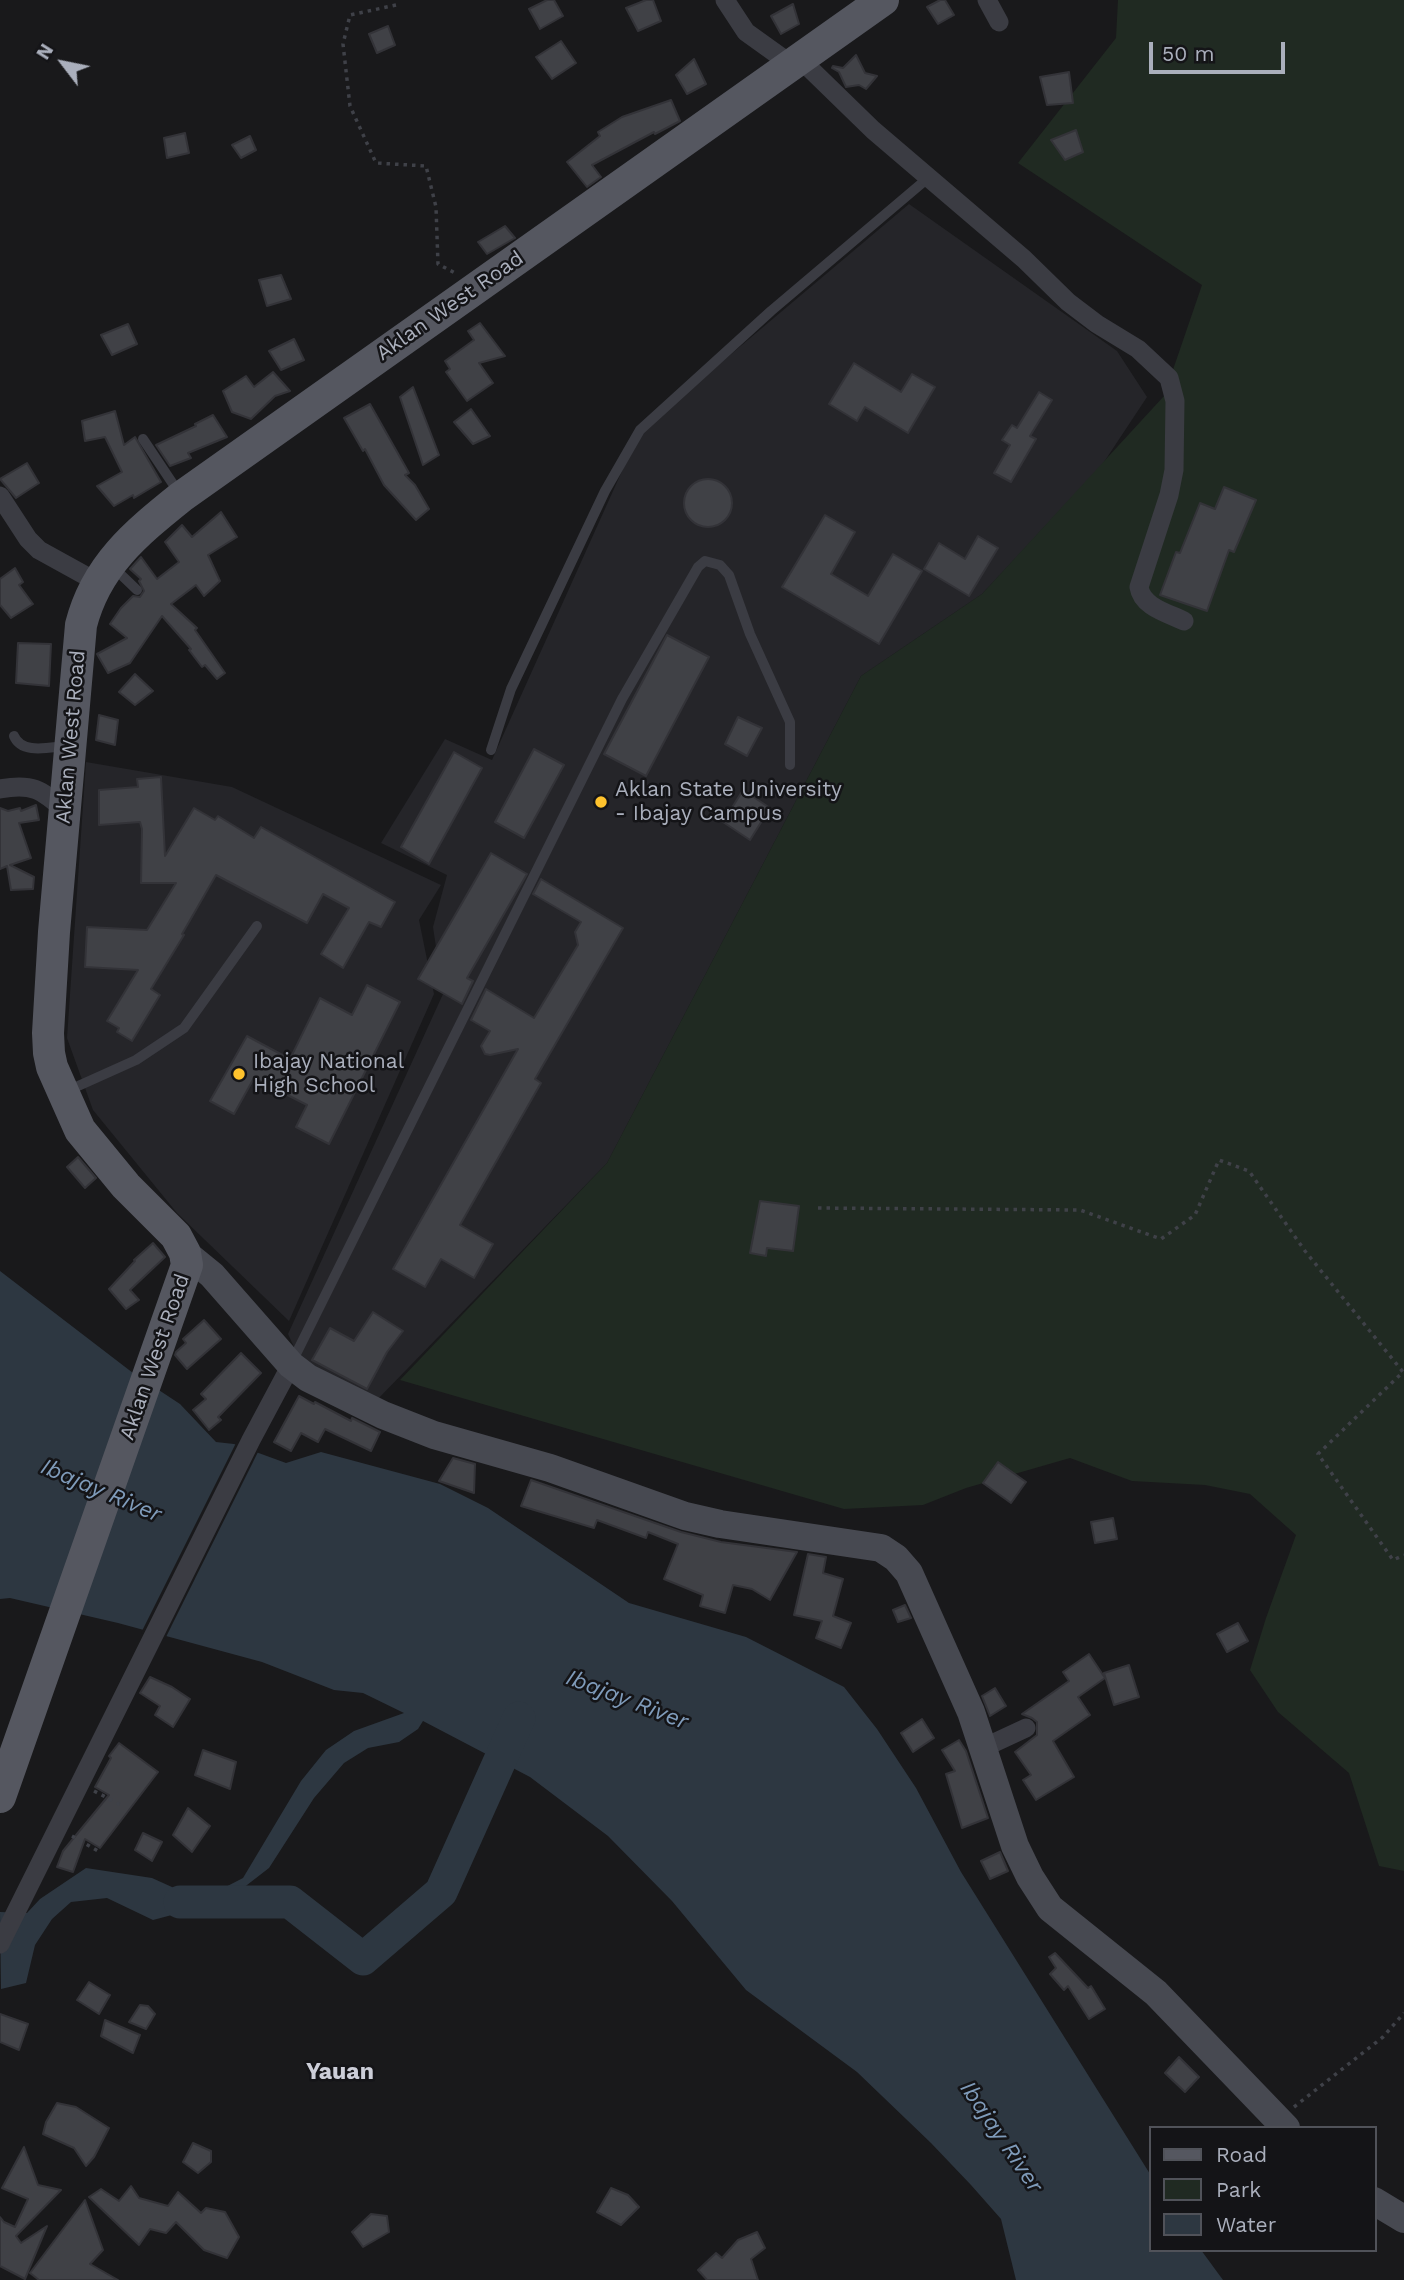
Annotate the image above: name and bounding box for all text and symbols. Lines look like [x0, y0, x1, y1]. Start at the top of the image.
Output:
north arrow [28, 28, 98, 98]
scale bar [1152, 28, 1288, 72]
text: N [31, 40, 58, 64]
text: 50 m [1162, 41, 1214, 66]
street label: Aklan West Road [371, 246, 529, 366]
street label: Aklan West Road [51, 649, 91, 825]
place label: Aklan State University - Ibajay Campus [615, 777, 842, 827]
marker: Aklan State University - Ibajay Campus [593, 794, 609, 810]
place label: Ibajay National High School [253, 1049, 404, 1099]
marker: Ibajay National High School [231, 1066, 247, 1082]
street label: Aklan West Road [115, 1271, 195, 1443]
water label: Ibajay River [36, 1453, 166, 1529]
water label: Ibajay River [562, 1664, 692, 1736]
district label: Yauan [306, 2058, 374, 2086]
water label: Ibajay River [954, 2076, 1048, 2198]
legend [1148, 2126, 1376, 2252]
text: Road [1216, 2142, 1267, 2167]
text: Park [1216, 2177, 1261, 2202]
text: Water [1216, 2212, 1276, 2237]

